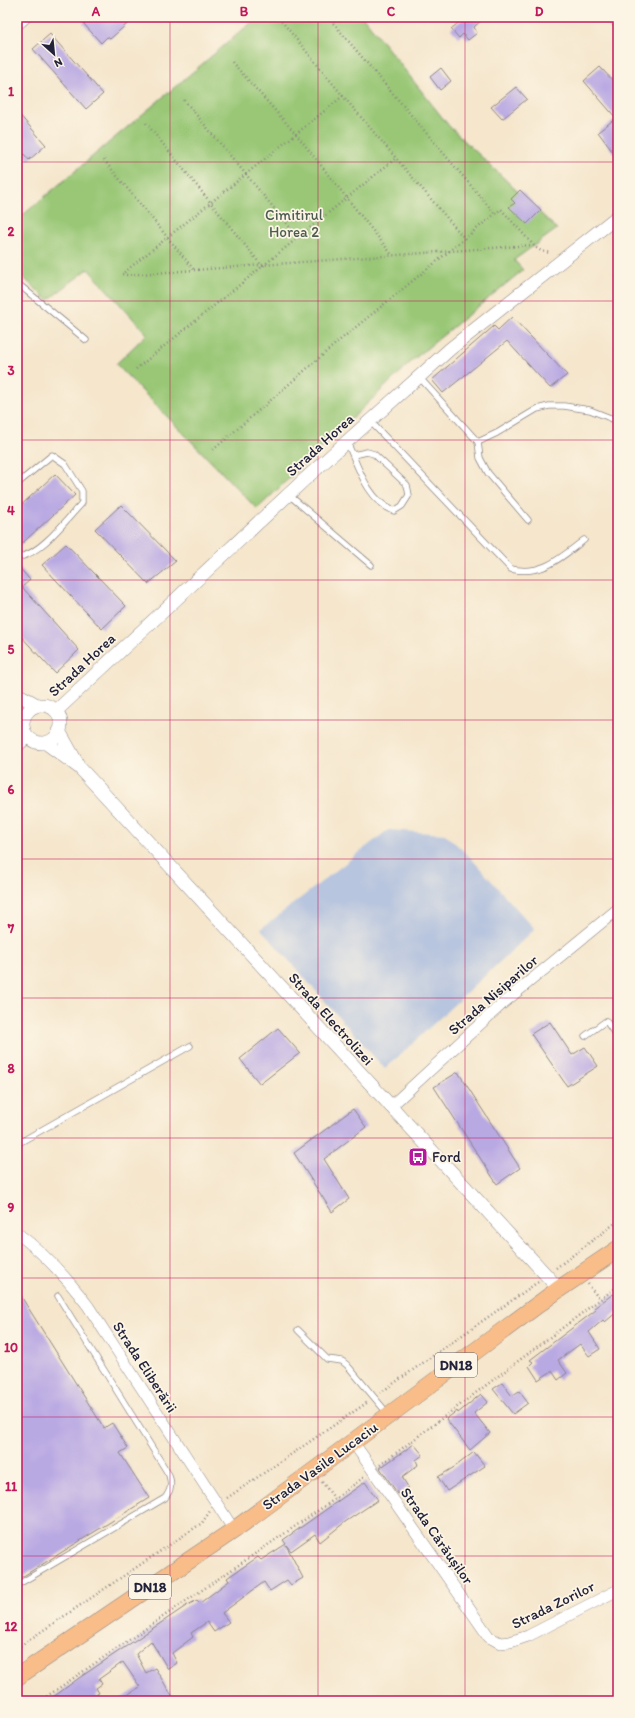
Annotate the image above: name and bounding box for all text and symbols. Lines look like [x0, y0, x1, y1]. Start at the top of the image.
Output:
text: A [91, 4, 101, 19]
text: B [240, 4, 249, 19]
text: C [387, 4, 396, 19]
text: D [535, 4, 544, 19]
north arrow [34, 34, 74, 74]
text: N [52, 55, 65, 70]
text: 1 [8, 84, 14, 99]
park label: Cimitirul Horea 2 [265, 206, 324, 241]
text: 2 [8, 224, 15, 239]
text: 3 [7, 363, 15, 378]
street label: Strada Horea [282, 409, 358, 480]
text: 4 [7, 503, 15, 518]
street label: Strada Horea [45, 629, 120, 701]
text: 5 [8, 642, 15, 657]
text: 6 [8, 782, 15, 797]
text: 7 [7, 921, 15, 936]
street label: Strada Nisiparilor [444, 951, 542, 1039]
street label: Strada Electrolizei [285, 969, 377, 1069]
text: 8 [7, 1061, 15, 1076]
bus stop icon: Ford [407, 1146, 429, 1168]
place label: Ford [432, 1148, 461, 1166]
text: 9 [8, 1200, 15, 1215]
street label: Strada Eliberării [109, 1318, 181, 1416]
text: 10 [4, 1340, 18, 1355]
road number: DN18 [435, 1353, 477, 1377]
street label: Strada Vasile Lucaciu [259, 1418, 382, 1514]
text: 11 [5, 1479, 17, 1494]
street label: Strada Cărăușilor [397, 1484, 477, 1588]
road number: DN18 [129, 1575, 171, 1599]
street label: Strada Zorilor [509, 1577, 598, 1633]
text: 12 [5, 1619, 18, 1634]

